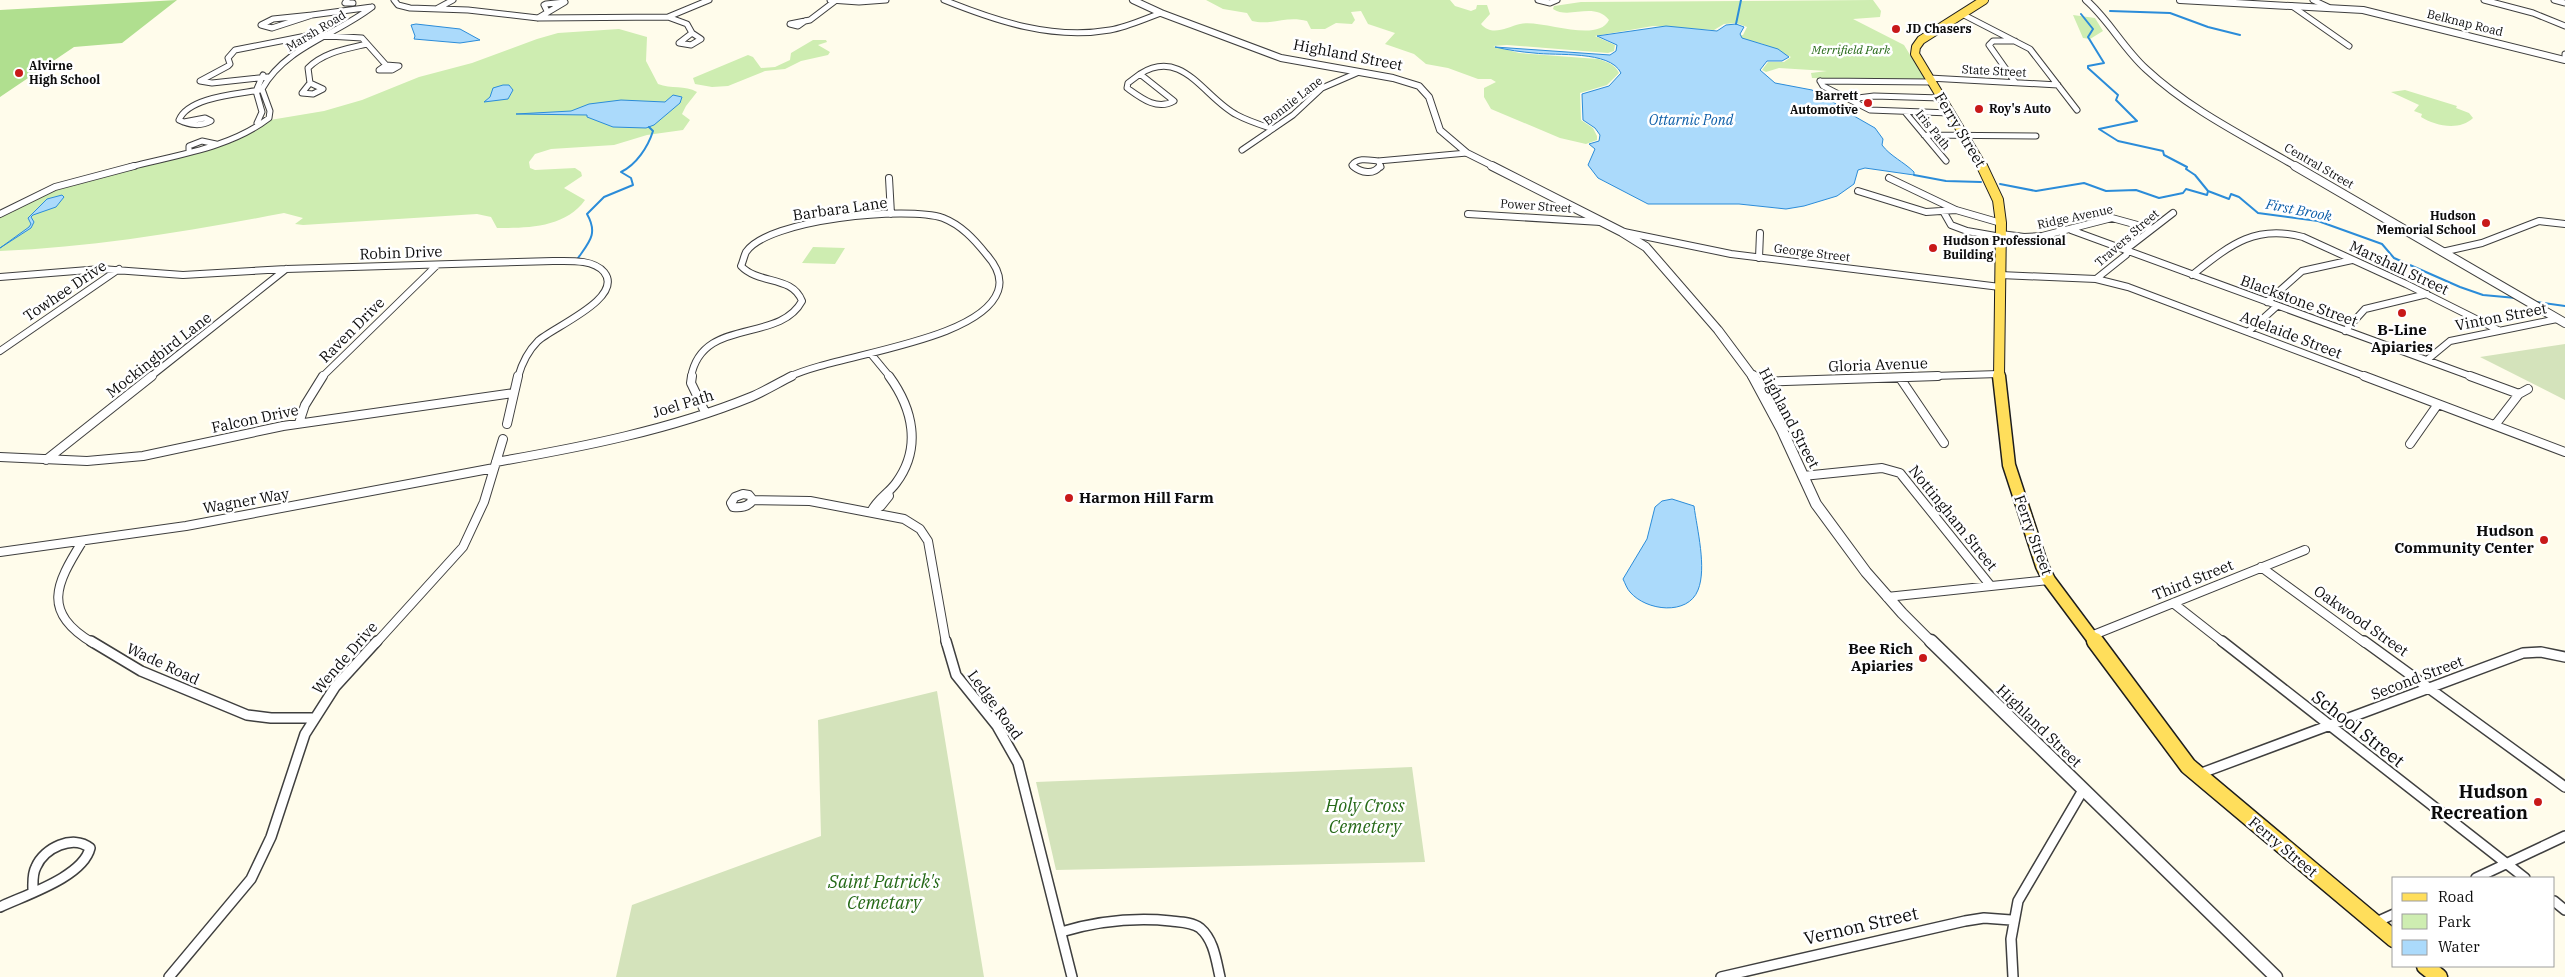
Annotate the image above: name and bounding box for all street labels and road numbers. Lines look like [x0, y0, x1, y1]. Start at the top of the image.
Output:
street label: Belknap Road [2425, 6, 2505, 39]
street label: Marsh Road [283, 7, 348, 54]
street label: Highland Street [1292, 35, 1404, 74]
street label: State Street [1961, 61, 2027, 80]
street label: Bonnie Lane [1260, 73, 1325, 128]
street label: Ferry Street [1931, 89, 1990, 171]
street label: Iris Path [1913, 107, 1954, 153]
street label: Central Street [2282, 140, 2357, 192]
street label: Barbara Lane [791, 192, 888, 225]
street label: Power Street [1500, 196, 1572, 215]
street label: Ridge Avenue [2036, 201, 2114, 232]
street label: Travers Street [2092, 206, 2162, 269]
street label: Marshall Street [2347, 236, 2452, 299]
street label: George Street [1773, 240, 1851, 265]
street label: Robin Drive [359, 242, 443, 263]
street label: Towhee Drive [20, 256, 110, 325]
street label: Blackstone Street [2238, 270, 2360, 331]
street label: Raven Drive [315, 293, 388, 366]
street label: Vinton Street [2453, 298, 2548, 335]
street label: Adelaide Street [2238, 306, 2345, 363]
street label: Mockingbird Lane [102, 308, 215, 402]
street label: Gloria Avenue [1828, 353, 1928, 376]
street label: Highland Street [1755, 364, 1824, 471]
street label: Joel Path [650, 385, 716, 422]
street label: Falcon Drive [210, 400, 300, 437]
street label: Nottingham Street [1905, 461, 2002, 574]
street label: Wagner Way [201, 484, 291, 517]
street label: Ferry Street [2010, 492, 2057, 578]
street label: Third Street [2150, 555, 2236, 604]
street label: Oakwood Street [2310, 581, 2412, 660]
street label: Wende Drive [308, 617, 381, 698]
street label: Wade Road [124, 638, 203, 689]
street label: Second Street [2368, 651, 2466, 704]
street label: Ledge Road [964, 666, 1027, 743]
street label: Highland Street [1993, 680, 2086, 771]
street label: School Street [2307, 685, 2409, 772]
street label: Ferry Street [2245, 812, 2322, 881]
street label: Vernon Street [1802, 901, 1920, 950]

